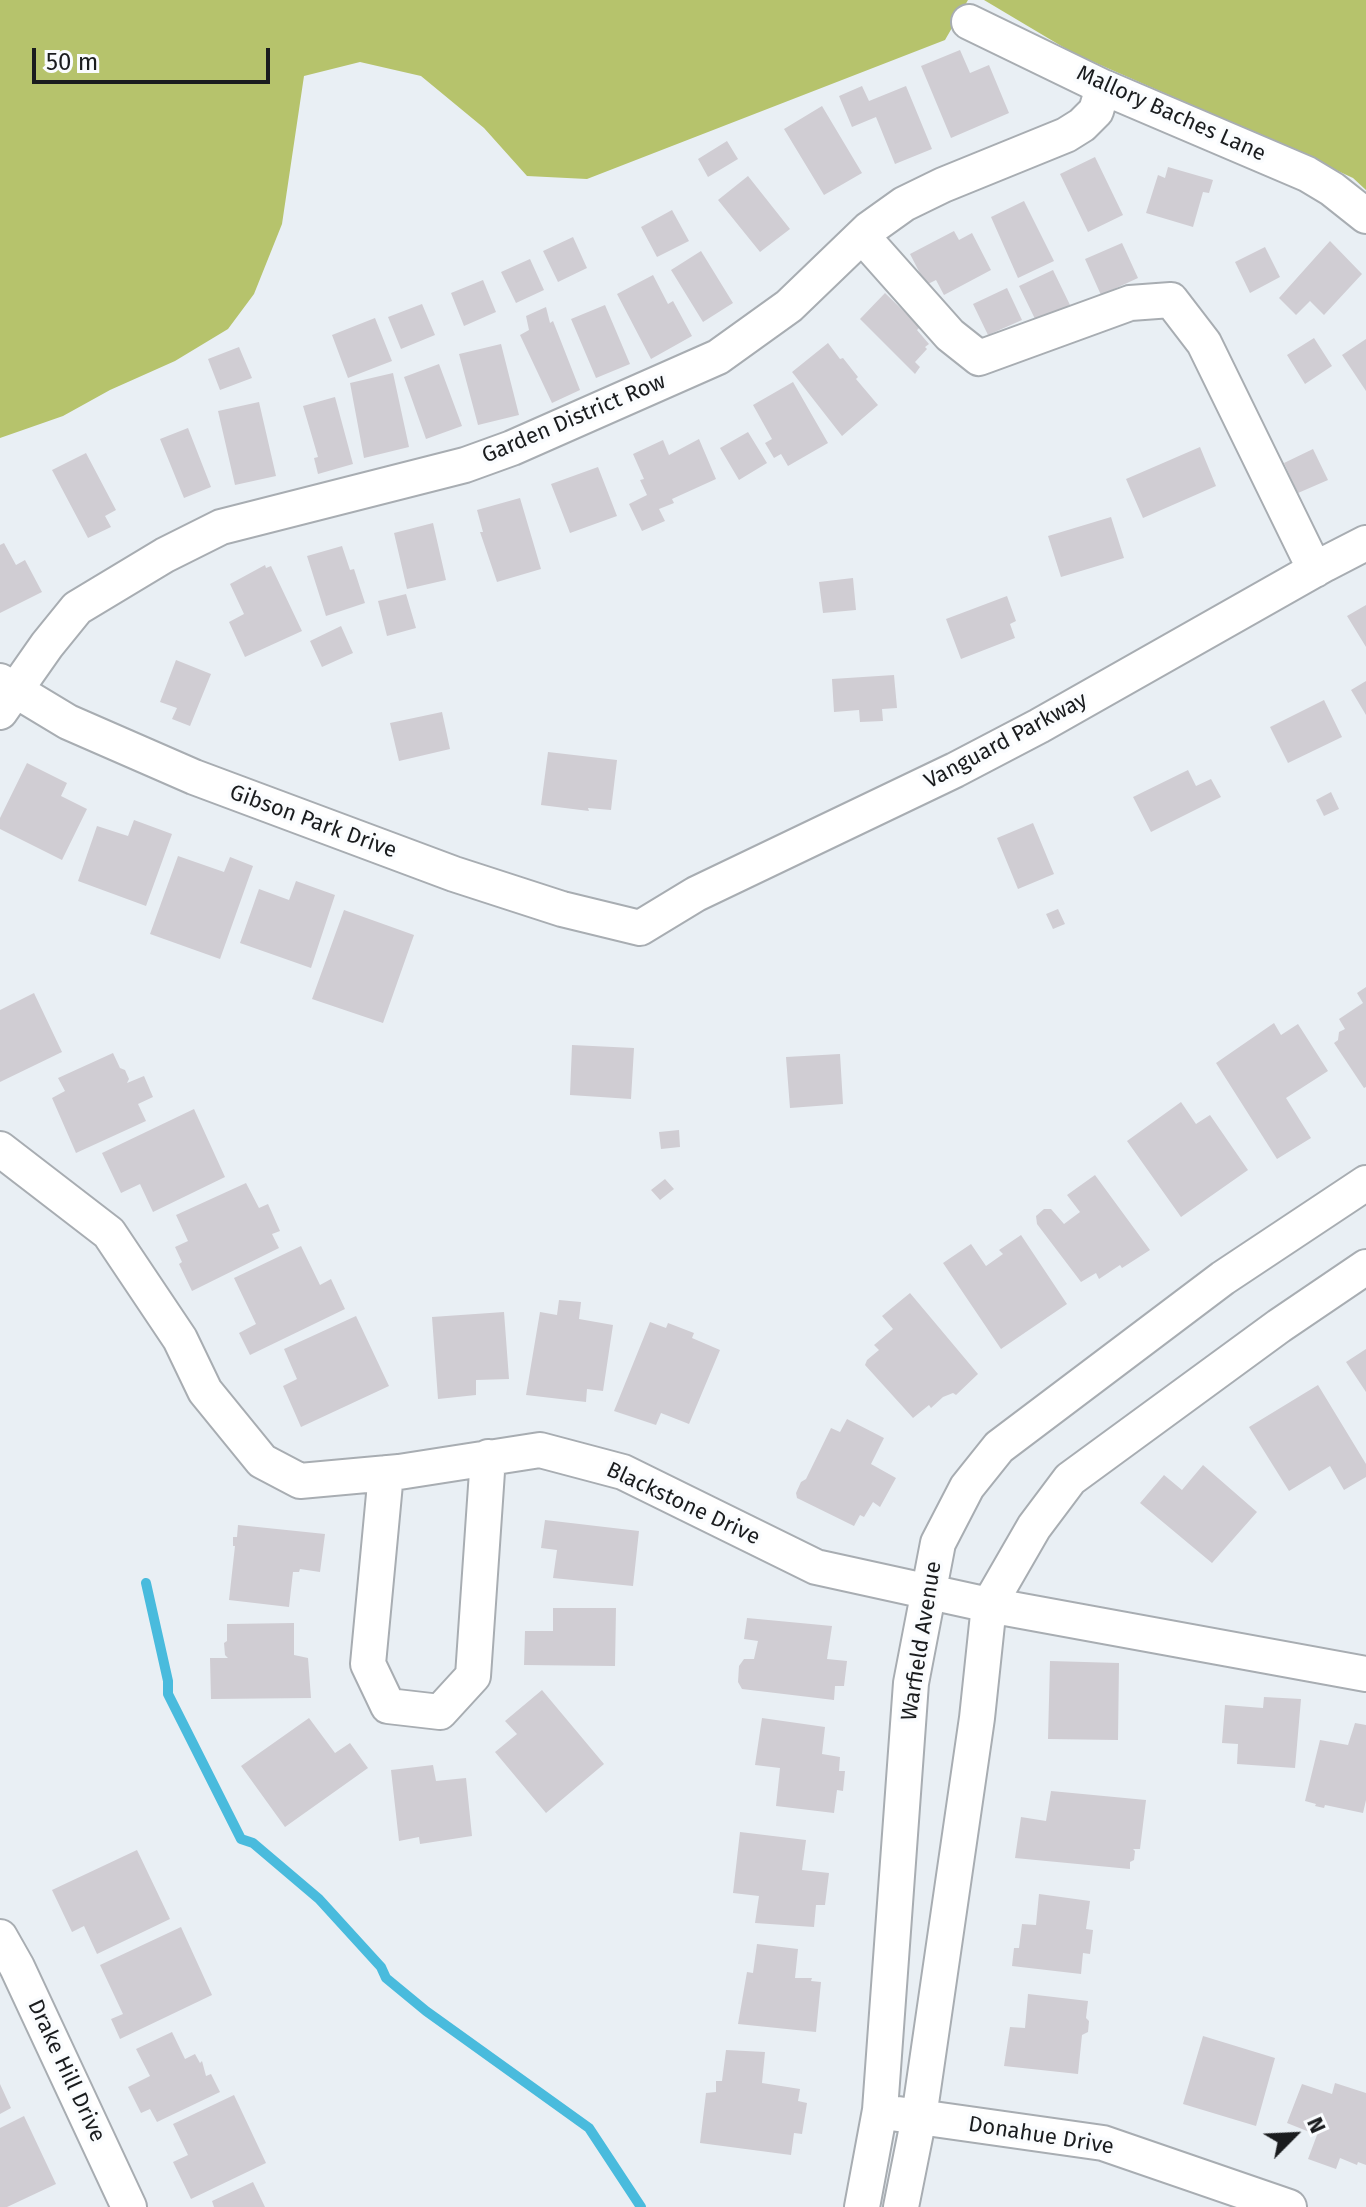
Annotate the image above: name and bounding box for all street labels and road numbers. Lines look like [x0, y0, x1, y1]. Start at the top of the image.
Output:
street label: Mallory Baches Lane [1072, 60, 1270, 168]
street label: Garden District Row [478, 368, 670, 470]
street label: Vanguard Parkway [920, 687, 1092, 795]
street label: Gibson Park Drive [226, 780, 400, 864]
street label: Blackstone Drive [602, 1457, 764, 1551]
street label: Warfield Avenue [896, 1559, 948, 1723]
street label: Drake Hill Drive [21, 1996, 111, 2146]
street label: Donahue Drive [966, 2111, 1116, 2161]

